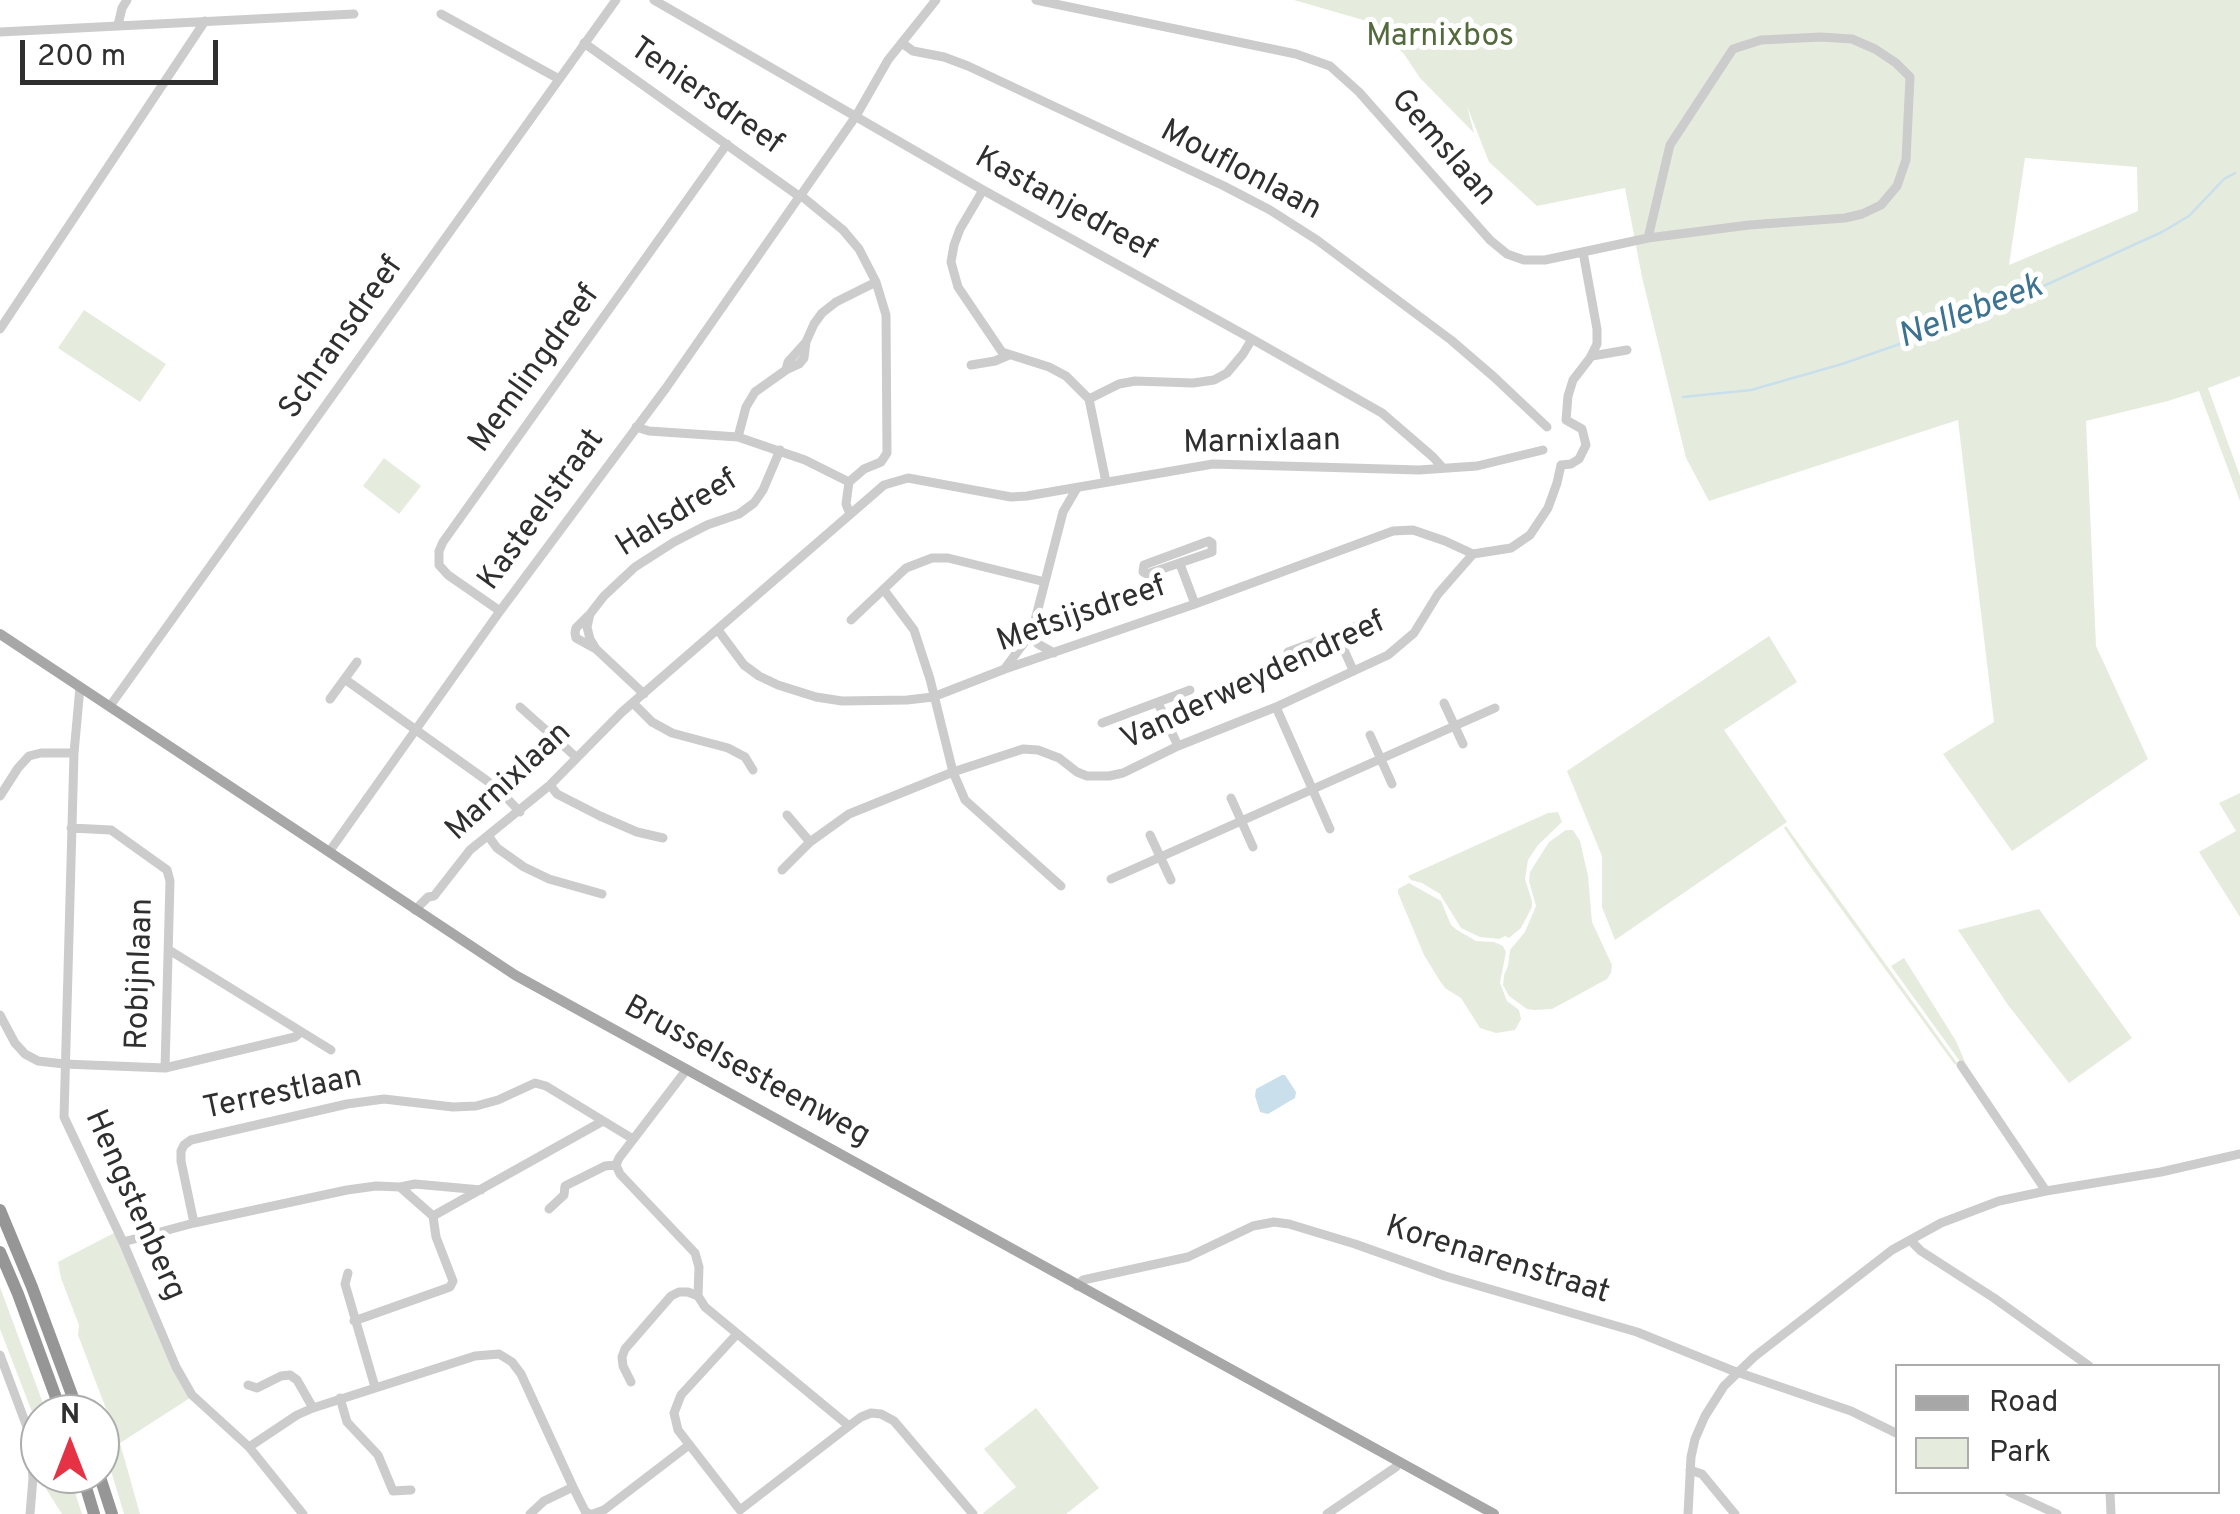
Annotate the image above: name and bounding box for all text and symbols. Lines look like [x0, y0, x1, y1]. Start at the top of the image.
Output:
scale bar [25, 20, 222, 82]
park label: Marnixbos [1366, 20, 1514, 58]
street label: Teniersdreef [621, 31, 789, 165]
text: 200 m [37, 39, 126, 76]
street label: Gemslaan [1381, 83, 1503, 215]
street label: Mouflonlaan [1153, 113, 1327, 231]
street label: Kastanjedreef [967, 141, 1161, 271]
street label: Schransdreef [273, 250, 413, 428]
water label: Nellebeek [1893, 267, 2049, 361]
street label: Memlingdreef [462, 279, 610, 461]
street label: Kasteelstraat [472, 423, 614, 599]
street label: Marnixlaan [1183, 423, 1341, 465]
street label: Halsdreef [610, 463, 746, 567]
street label: Metsijsdreef [993, 569, 1171, 663]
street label: Vanderweydendreef [1116, 605, 1392, 761]
street label: Marnixlaan [439, 715, 581, 851]
street label: Robijnlaan [120, 897, 164, 1051]
street label: Brusselsesteenweg [616, 989, 876, 1157]
street label: Terrestlaan [200, 1059, 366, 1131]
street label: Hengstenberg [74, 1105, 192, 1307]
street label: Korenarenstraat [1380, 1210, 1614, 1314]
legend [1895, 1364, 2220, 1494]
text: Road [1989, 1385, 2058, 1422]
north arrow [20, 1394, 120, 1494]
text: N [60, 1398, 80, 1434]
text: Park [1989, 1435, 2051, 1472]

